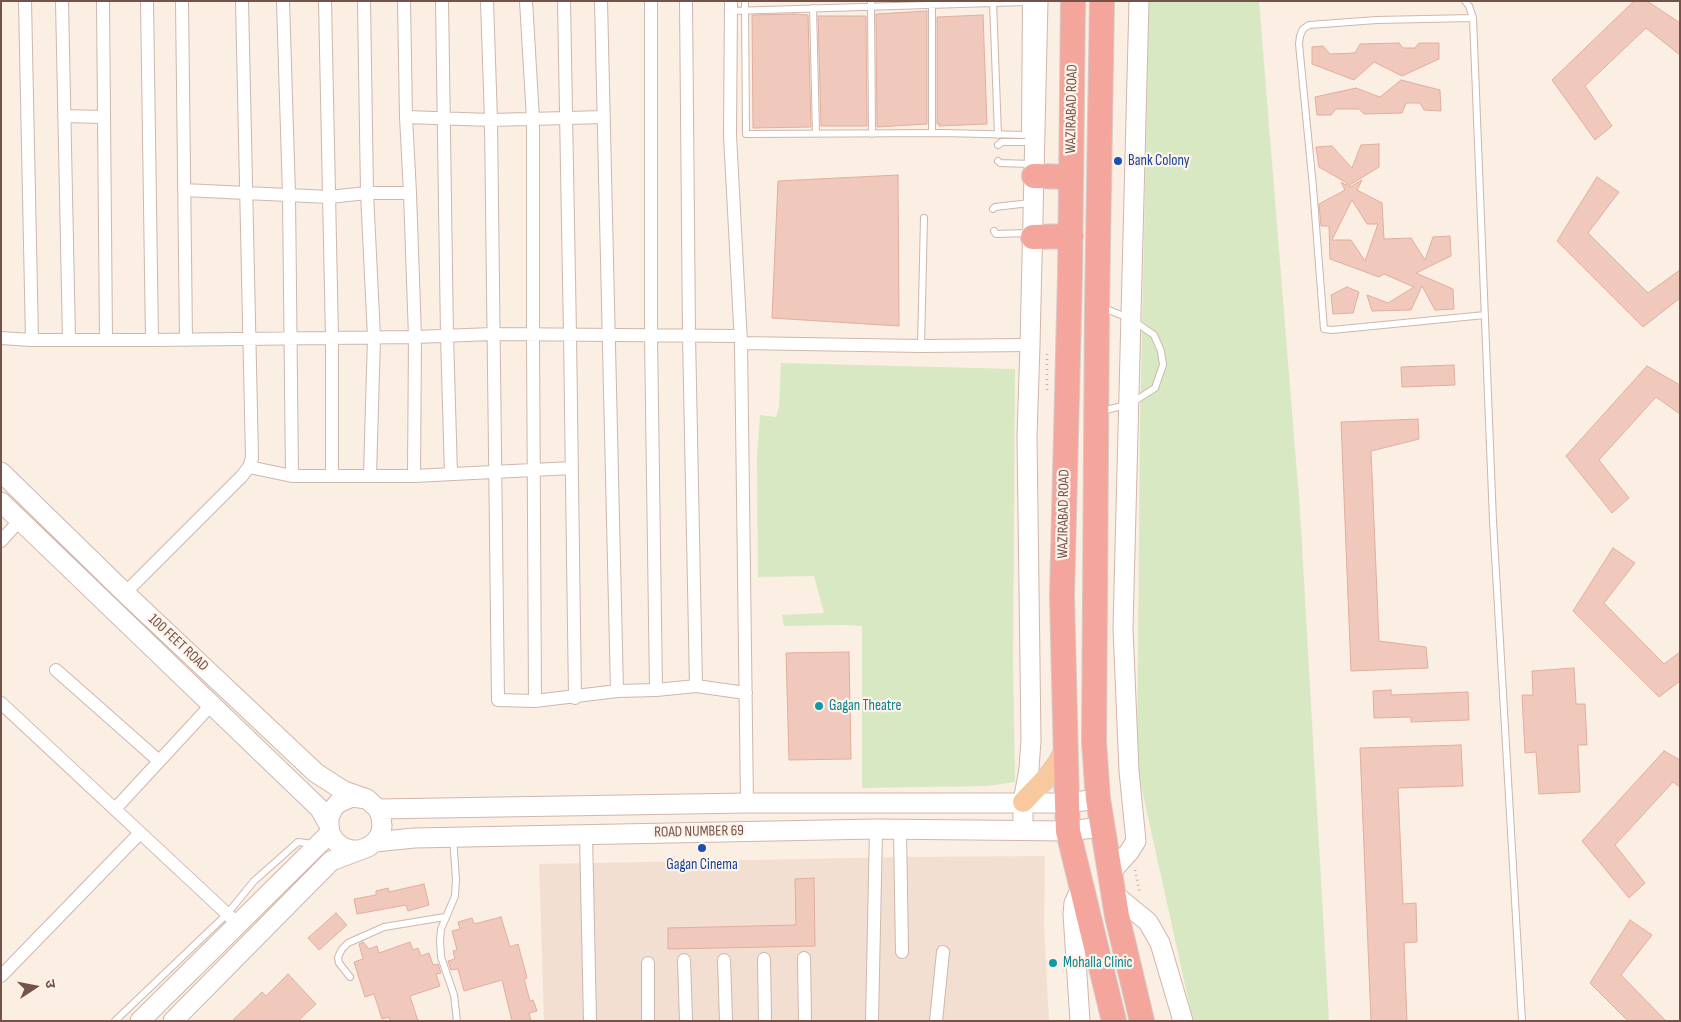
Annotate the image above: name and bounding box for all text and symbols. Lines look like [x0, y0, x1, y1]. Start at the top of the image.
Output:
street label: WAZIRABAD ROAD [1062, 64, 1082, 154]
place label: Bank Colony [1128, 152, 1190, 170]
marker: Bank Colony [1112, 155, 1124, 167]
street label: WAZIRABAD ROAD [1054, 469, 1074, 559]
street label: 100 FEET ROAD [144, 611, 212, 675]
place label: Gagan Theatre [829, 697, 901, 715]
marker: Gagan Theatre [813, 700, 825, 712]
street label: ROAD NUMBER 69 [654, 822, 744, 842]
marker: Gagan Cinema [696, 842, 708, 854]
place label: Gagan Cinema [666, 856, 738, 874]
place label: Mohalla Clinic [1063, 954, 1132, 972]
marker: Mohalla Clinic [1047, 957, 1059, 969]
north arrow [10, 962, 60, 1012]
text: उ [41, 978, 59, 990]

